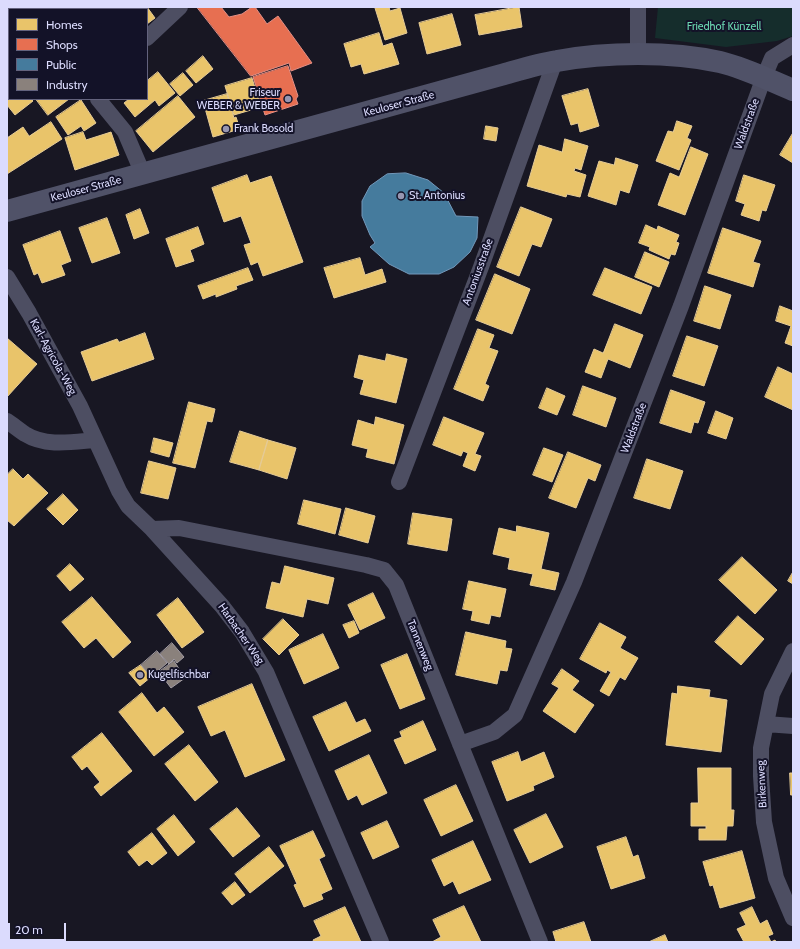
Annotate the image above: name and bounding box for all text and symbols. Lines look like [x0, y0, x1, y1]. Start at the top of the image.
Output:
legend [8, 8, 148, 100]
text: Homes [46, 17, 83, 32]
park label: Friedhof Künzell [687, 20, 761, 34]
text: Shops [46, 37, 78, 52]
text: Public [46, 57, 77, 72]
text: Industry [46, 77, 87, 92]
place label: Friseur WEBER & WEBER [197, 86, 280, 112]
street label: Keuloser Straße [362, 88, 436, 120]
marker: Friseur WEBER & WEBER [283, 94, 293, 104]
street label: Waldstraße [732, 97, 762, 151]
place label: Frank Bosold [234, 122, 293, 136]
marker: Frank Bosold [221, 124, 231, 134]
street label: Keuloser Straße [49, 173, 123, 205]
place label: St. Antonius [409, 189, 465, 203]
marker: St. Antonius [396, 191, 406, 201]
street label: Antoniusstraße [460, 237, 496, 307]
street label: Karl-Agricola-Weg [27, 317, 79, 397]
street label: Waldstraße [618, 401, 650, 455]
street label: Harbacher Weg [215, 601, 267, 667]
street label: Tannenweg [404, 618, 436, 672]
place label: Kugelfischbar [148, 668, 210, 682]
marker: Kugelfischbar [135, 670, 145, 680]
street label: Birkenweg [754, 760, 770, 808]
scale bar [10, 915, 68, 941]
text: 20 m [15, 922, 43, 937]

